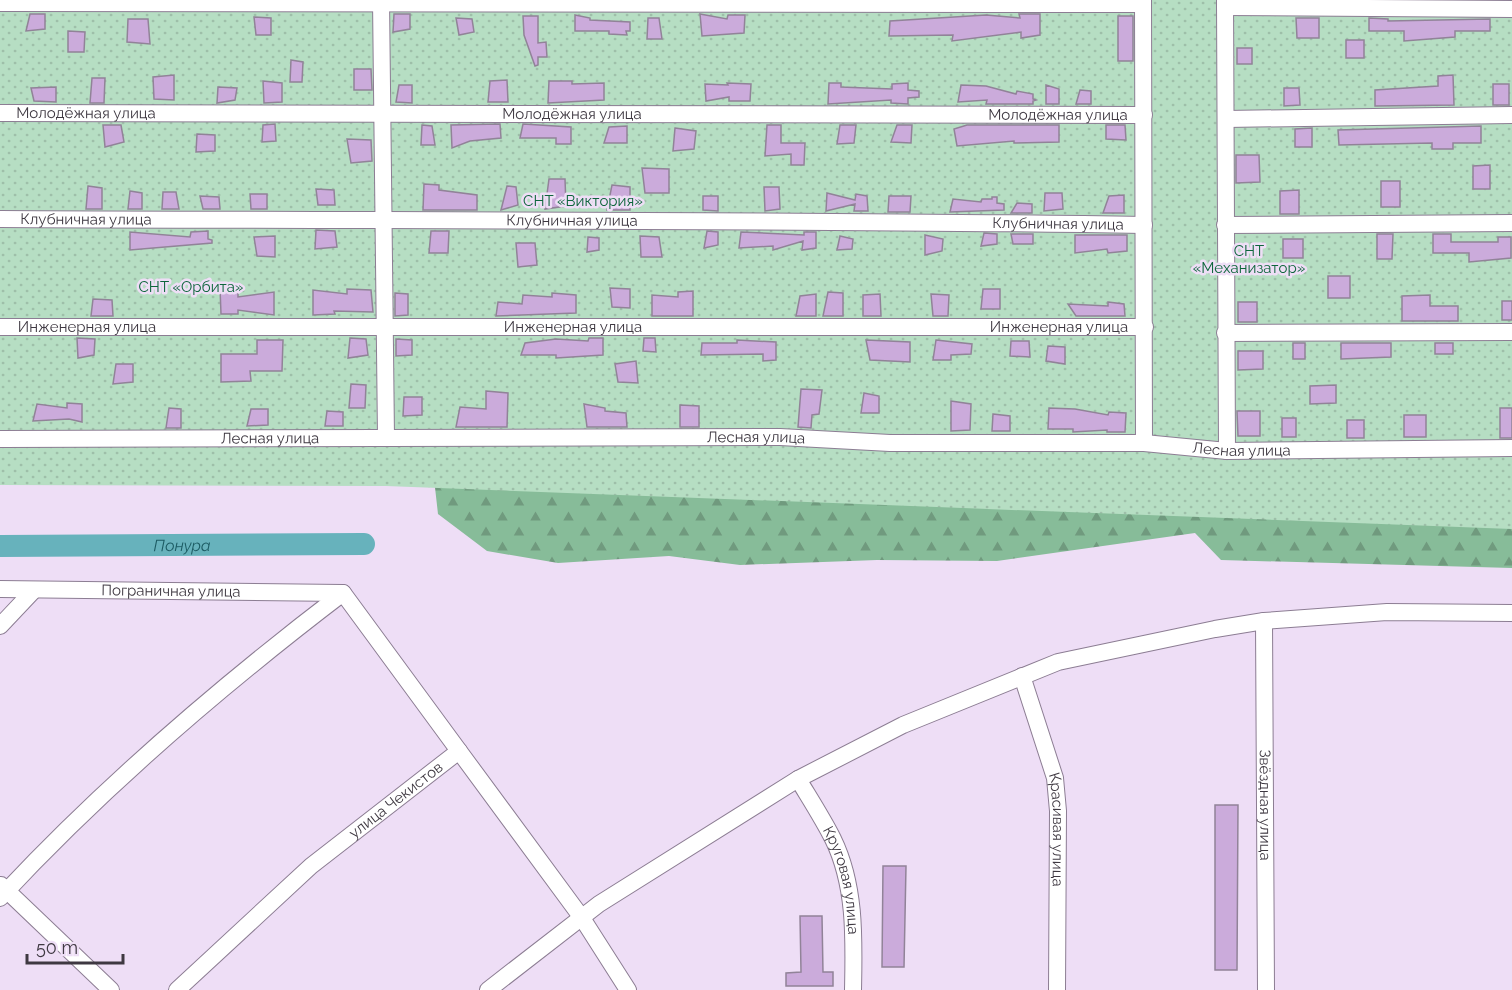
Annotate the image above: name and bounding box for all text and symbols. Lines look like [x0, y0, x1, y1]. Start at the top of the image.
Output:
street label: Молодёжная улица [16, 104, 156, 122]
street label: Молодёжная улица [502, 105, 642, 123]
street label: Молодёжная улица [988, 106, 1128, 124]
park label: СНТ «Виктория» [523, 192, 643, 210]
street label: Клубничная улица [20, 210, 152, 229]
street label: Клубничная улица [506, 211, 638, 230]
street label: Клубничная улица [992, 214, 1124, 234]
park label: СНТ «Механизатор» [1193, 242, 1305, 277]
park label: СНТ «Орбита» [139, 278, 243, 296]
street label: Инженерная улица [18, 318, 156, 336]
street label: Инженерная улица [504, 318, 642, 336]
street label: Инженерная улица [990, 318, 1128, 336]
street label: Лесная улица [707, 428, 806, 447]
street label: Лесная улица [221, 429, 319, 447]
street label: Лесная улица [1191, 439, 1291, 460]
water label: Понура [153, 536, 211, 555]
street label: Пограничная улица [101, 581, 241, 601]
street label: Звёздная улица [1256, 749, 1274, 861]
street label: улица Чекистов [345, 758, 446, 842]
street label: Красивая улица [1045, 770, 1067, 887]
street label: Круговая улица [819, 823, 862, 935]
scale bar [27, 927, 123, 965]
text: 50 m [36, 937, 78, 958]

